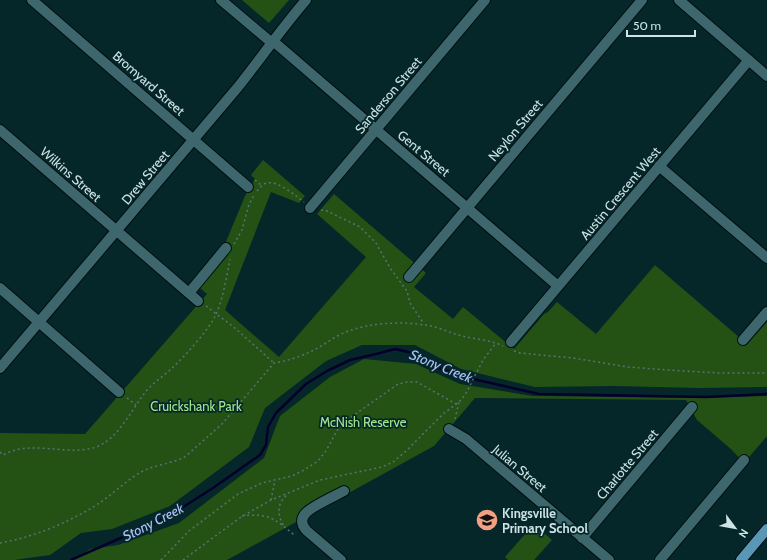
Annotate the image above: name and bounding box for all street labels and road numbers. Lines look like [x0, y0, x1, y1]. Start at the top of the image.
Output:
street label: Bromyard Street [110, 47, 189, 119]
street label: Sanderson Street [351, 53, 425, 137]
street label: Neylon Street [484, 95, 546, 164]
street label: Gent Street [395, 127, 454, 180]
street label: Wilkins Street [37, 143, 105, 205]
street label: Austin Crescent West [576, 143, 664, 243]
street label: Drew Street [118, 146, 173, 207]
street label: Charlotte Street [593, 425, 662, 503]
street label: Julian Street [489, 440, 551, 496]

